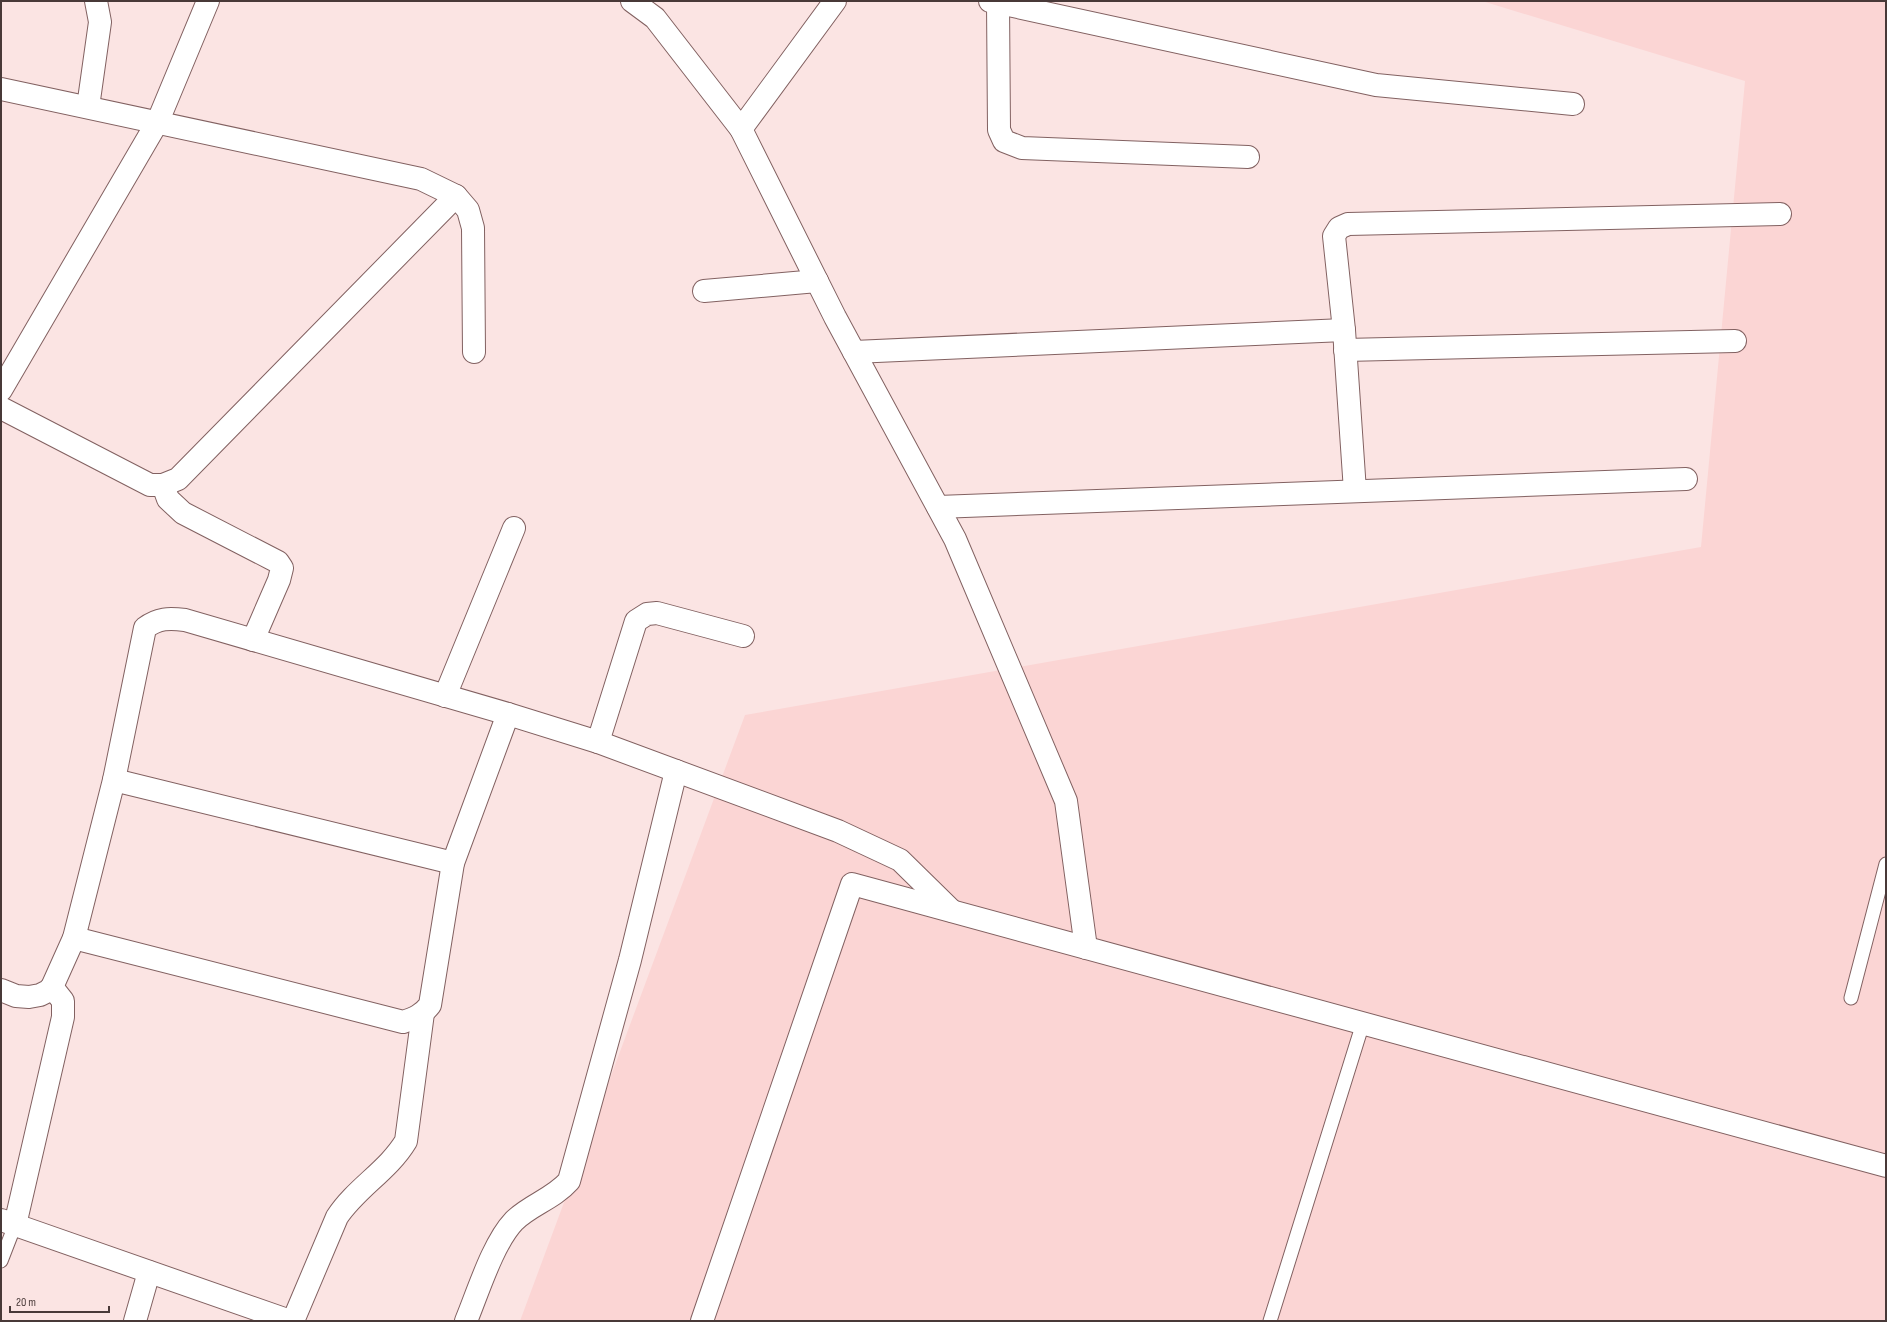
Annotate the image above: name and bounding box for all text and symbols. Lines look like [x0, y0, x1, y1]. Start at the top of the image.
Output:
scale bar [10, 1288, 109, 1314]
text: 20 m [16, 1295, 36, 1310]

